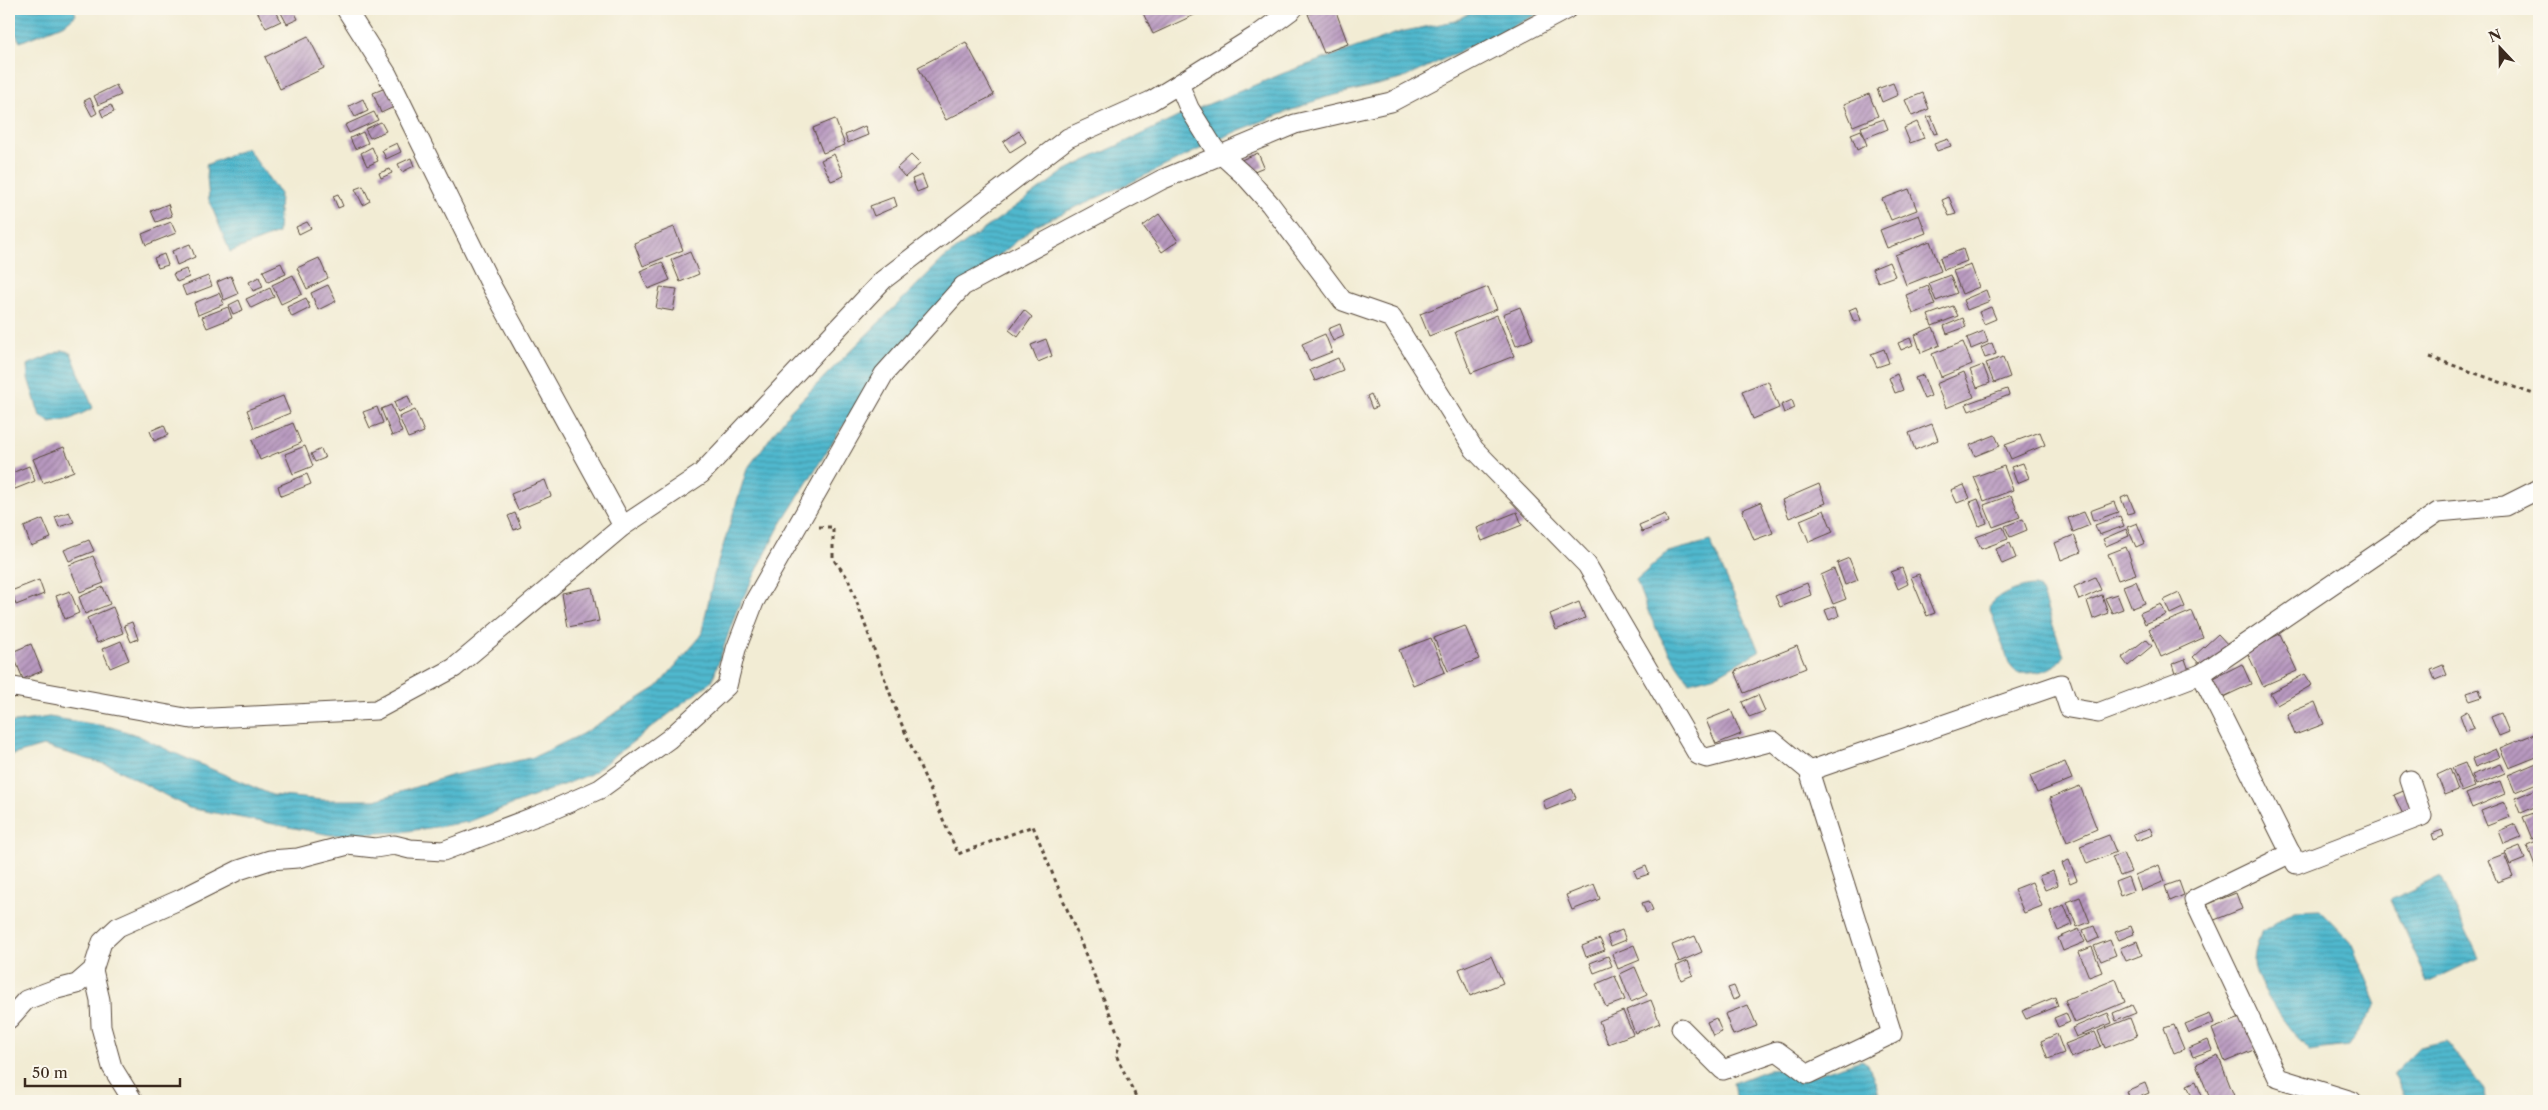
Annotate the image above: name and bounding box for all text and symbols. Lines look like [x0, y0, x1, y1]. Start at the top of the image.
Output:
north arrow [2476, 22, 2526, 72]
text: N [2486, 25, 2504, 47]
scale bar [25, 1055, 180, 1087]
text: 50 m [32, 1063, 68, 1082]

